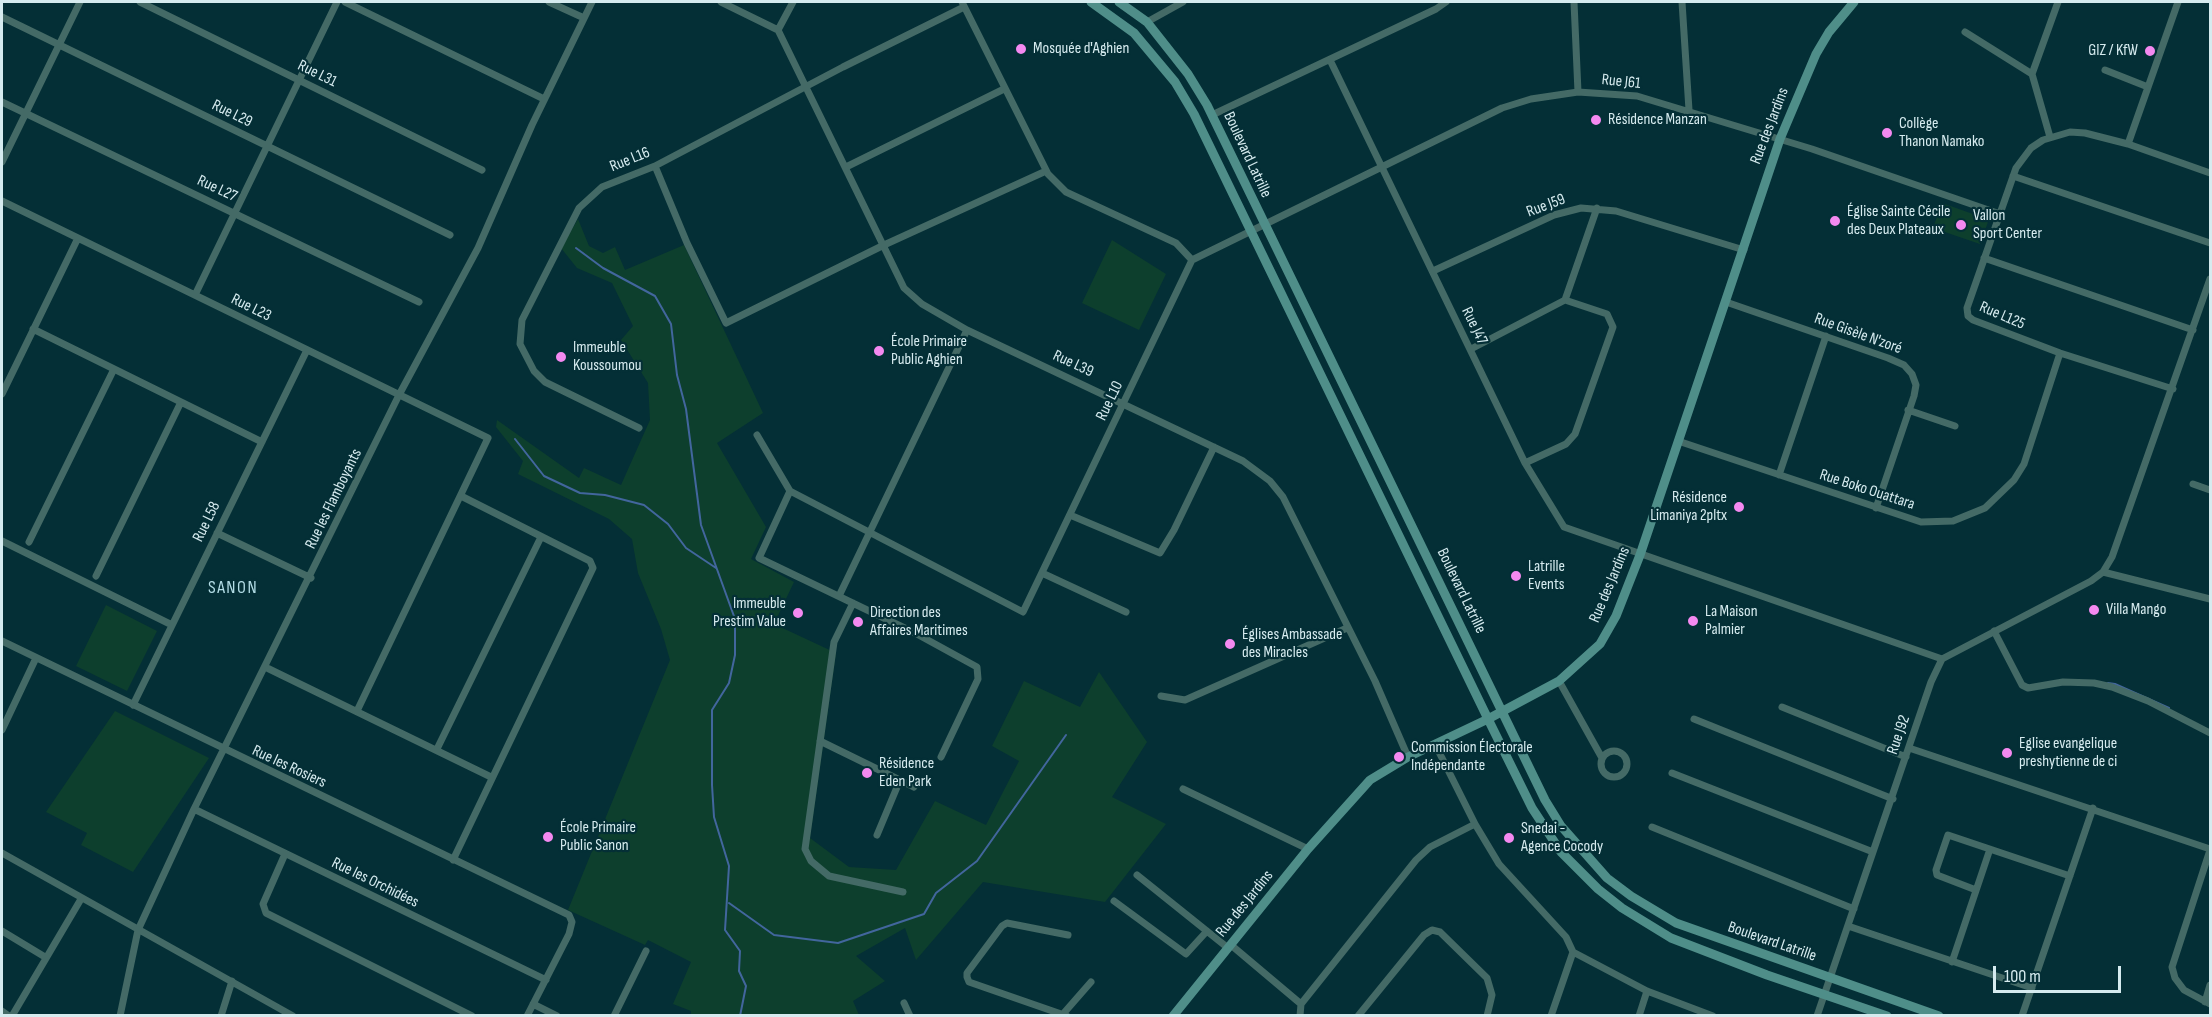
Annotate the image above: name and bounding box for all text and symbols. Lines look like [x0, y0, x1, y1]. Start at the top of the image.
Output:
place label: Mosquée d'Aghien [1033, 39, 1129, 59]
place label: GIZ / KfW [2088, 41, 2138, 61]
marker: Mosquée d'Aghien [1014, 42, 1028, 56]
marker: GIZ / KfW [2143, 44, 2157, 58]
street label: Rue L31 [294, 56, 340, 92]
street label: Rue J61 [1601, 70, 1641, 94]
street label: Rue des Jardins [1747, 85, 1793, 167]
street label: Rue L29 [209, 96, 255, 132]
street label: Boulevard Latrille [1219, 109, 1275, 201]
place label: Résidence Manzan [1608, 110, 1707, 130]
marker: Résidence Manzan [1589, 113, 1603, 127]
place label: Collège Thanon Namako [1899, 114, 1984, 152]
marker: Collège Thanon Namako [1880, 126, 1894, 140]
street label: Rue L16 [607, 143, 653, 177]
street label: Rue L27 [194, 171, 240, 207]
street label: Rue J59 [1524, 190, 1568, 222]
place label: Église Sainte Cécile des Deux Plateaux [1847, 202, 1950, 240]
place label: Vallon Sport Center [1973, 206, 2042, 244]
marker: Église Sainte Cécile des Deux Plateaux [1828, 214, 1842, 228]
marker: Vallon Sport Center [1954, 218, 1968, 232]
street label: Rue L23 [228, 290, 274, 326]
street label: Rue L125 [1976, 298, 2028, 334]
street label: Rue J47 [1457, 304, 1491, 348]
street label: Rue Gisèle N'zoré [1812, 309, 1904, 359]
place label: École Primaire Public Aghien [891, 332, 967, 370]
place label: Immeuble Koussoumou [573, 338, 642, 376]
marker: École Primaire Public Aghien [872, 344, 886, 358]
street label: Rue L39 [1050, 346, 1096, 382]
marker: Immeuble Koussoumou [554, 350, 568, 364]
street label: Rue L10 [1092, 378, 1128, 424]
street label: Rue les Flamboyants [301, 446, 367, 552]
street label: Rue Boko Ouattara [1817, 466, 1917, 514]
place label: Résidence Limaniya 2pltx [1650, 488, 1727, 526]
street label: Rue L58 [189, 499, 225, 545]
marker: Résidence Limaniya 2pltx [1732, 500, 1746, 514]
street label: Rue des Jardins [1585, 544, 1635, 626]
street label: Boulevard Latrille [1432, 545, 1490, 637]
place label: Latrille Events [1528, 557, 1565, 595]
marker: Latrille Events [1509, 569, 1523, 583]
district label: SANON [208, 577, 258, 599]
place label: Immeuble Prestim Value [713, 594, 786, 632]
place label: Villa Mango [2106, 600, 2166, 620]
place label: La Maison Palmier [1705, 602, 1757, 640]
place label: Direction des Affaires Maritimes [870, 603, 968, 641]
marker: Villa Mango [2087, 603, 2101, 617]
marker: Immeuble Prestim Value [791, 606, 805, 620]
marker: La Maison Palmier [1686, 614, 1700, 628]
marker: Direction des Affaires Maritimes [851, 615, 865, 629]
place label: Églises Ambassade des Miracles [1242, 625, 1342, 663]
marker: Églises Ambassade des Miracles [1223, 637, 1237, 651]
street label: Rue J92 [1883, 713, 1915, 757]
place label: Eglise evangelique preshytienne de ci [2019, 734, 2117, 772]
place label: Commission Électorale Indépendante [1411, 738, 1533, 776]
street label: Rue les Rosiers [249, 741, 329, 793]
marker: Eglise evangelique preshytienne de ci [2000, 746, 2014, 760]
marker: Commission Électorale Indépendante [1392, 750, 1406, 764]
place label: Résidence Eden Park [879, 754, 934, 792]
marker: Résidence Eden Park [860, 766, 874, 780]
place label: École Primaire Public Sanon [560, 818, 636, 856]
place label: Snedai - Agence Cocody [1521, 819, 1603, 857]
marker: École Primaire Public Sanon [541, 830, 555, 844]
marker: Snedai - Agence Cocody [1502, 831, 1516, 845]
street label: Rue les Orchidées [328, 854, 422, 912]
street label: Rue des Jardins [1212, 867, 1278, 941]
street label: Boulevard Latrille [1725, 918, 1819, 966]
scale bar [1996, 954, 2124, 992]
text: 100 m [2004, 966, 2041, 987]

